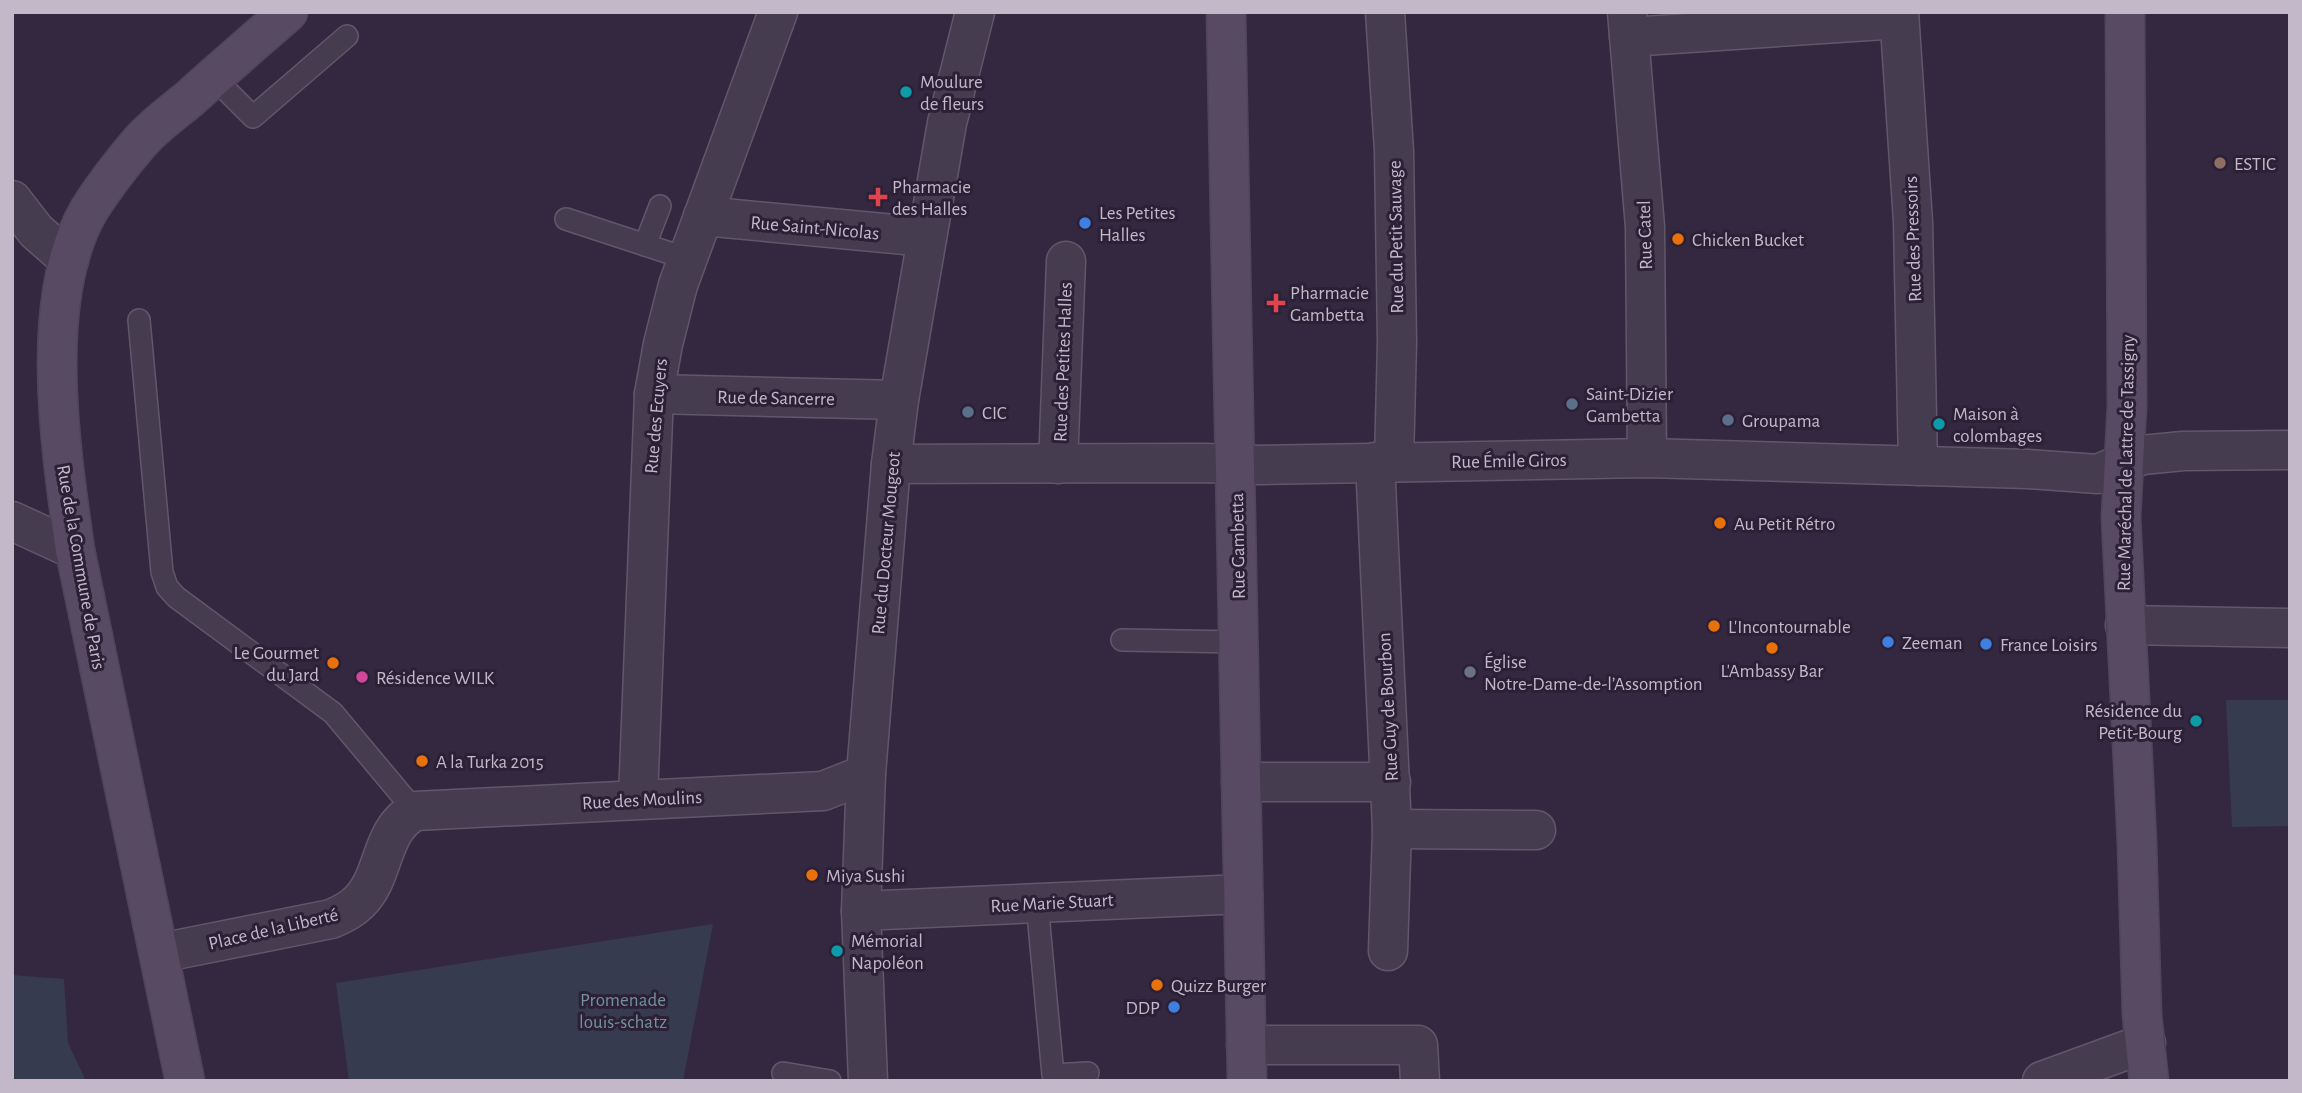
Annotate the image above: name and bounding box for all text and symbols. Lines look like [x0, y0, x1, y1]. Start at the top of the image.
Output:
place label: Moulure de fleurs [920, 73, 984, 114]
marker: Moulure de fleurs [898, 84, 914, 100]
marker: ESTIC [2212, 155, 2228, 171]
place label: ESTIC [2234, 155, 2276, 174]
street label: Rue du Petit Sauvage [1386, 160, 1407, 314]
street label: Rue des Pressoirs [1902, 176, 1925, 302]
place label: Pharmacie des Halles [892, 178, 971, 219]
marker: Pharmacie des Halles [870, 189, 886, 205]
street label: Rue Catel [1635, 200, 1656, 270]
place label: Les Petites Halles [1099, 204, 1176, 245]
street label: Rue Saint-Nicolas [750, 213, 880, 244]
marker: Les Petites Halles [1077, 215, 1093, 231]
marker: Chicken Bucket [1670, 231, 1686, 247]
place label: Chicken Bucket [1692, 231, 1804, 250]
street label: Rue des Petites Halles [1051, 282, 1076, 442]
place label: Pharmacie Gambetta [1290, 284, 1369, 325]
marker: Pharmacie Gambetta [1268, 295, 1284, 311]
street label: Rue Maréchal de Lattre de Tassigny [2115, 335, 2138, 591]
street label: Rue des Ecuyers [642, 358, 671, 475]
place label: Saint-Dizier Gambetta [1586, 385, 1673, 426]
street label: Rue de Sancerre [717, 388, 835, 409]
marker: Saint-Dizier Gambetta [1564, 396, 1580, 412]
marker: CIC [960, 404, 976, 420]
place label: CIC [982, 404, 1007, 423]
place label: Maison à colombages [1953, 405, 2042, 446]
marker: Groupama [1720, 412, 1736, 428]
place label: Groupama [1742, 412, 1821, 431]
marker: Maison à colombages [1931, 416, 1947, 432]
street label: Rue Émile Giros [1451, 449, 1567, 472]
street label: Rue du Docteur Mougeot [869, 451, 904, 635]
street label: Rue de la Commune de Paris [53, 463, 108, 671]
street label: Rue Gambetta [1228, 493, 1249, 599]
marker: Au Petit Rétro [1712, 515, 1728, 531]
place label: Au Petit Rétro [1734, 515, 1835, 534]
marker: L'Incontournable [1706, 618, 1722, 634]
place label: L'Incontournable [1728, 618, 1851, 637]
street label: Rue Guy de Bourbon [1375, 632, 1402, 782]
marker: Zeeman [1880, 634, 1896, 650]
place label: Zeeman [1902, 634, 1963, 653]
marker: France Loisirs [1978, 636, 1994, 652]
place label: France Loisirs [2000, 636, 2097, 655]
marker: L'Ambassy Bar [1764, 640, 1780, 656]
place label: Le Gourmet du Jard [233, 644, 319, 685]
place label: Église Notre-Dame-de-l’Assomption [1484, 651, 1703, 694]
marker: Le Gourmet du Jard [325, 655, 341, 671]
place label: L'Ambassy Bar [1721, 662, 1823, 681]
marker: Église Notre-Dame-de-l’Assomption [1462, 664, 1478, 680]
marker: Résidence WILK [354, 669, 370, 685]
place label: Résidence WILK [376, 669, 495, 688]
place label: Résidence du Petit-Bourg [2085, 702, 2183, 743]
marker: Résidence du Petit-Bourg [2188, 713, 2204, 729]
marker: A la Turka 2015 [414, 753, 430, 769]
place label: A la Turka 2015 [436, 753, 544, 772]
street label: Rue des Moulins [582, 788, 703, 813]
marker: Miya Sushi [804, 867, 820, 883]
place label: Miya Sushi [826, 867, 905, 886]
street label: Rue Marie Stuart [990, 891, 1114, 916]
street label: Place de la Liberté [207, 905, 340, 954]
place label: Mémorial Napoléon [851, 932, 924, 973]
marker: Mémorial Napoléon [829, 943, 845, 959]
marker: Quizz Burger [1149, 977, 1165, 993]
place label: Quizz Burger [1171, 977, 1266, 996]
park label: Promenade louis-schatz [579, 991, 667, 1032]
place label: DDP [1126, 999, 1160, 1018]
marker: DDP [1166, 999, 1182, 1015]

